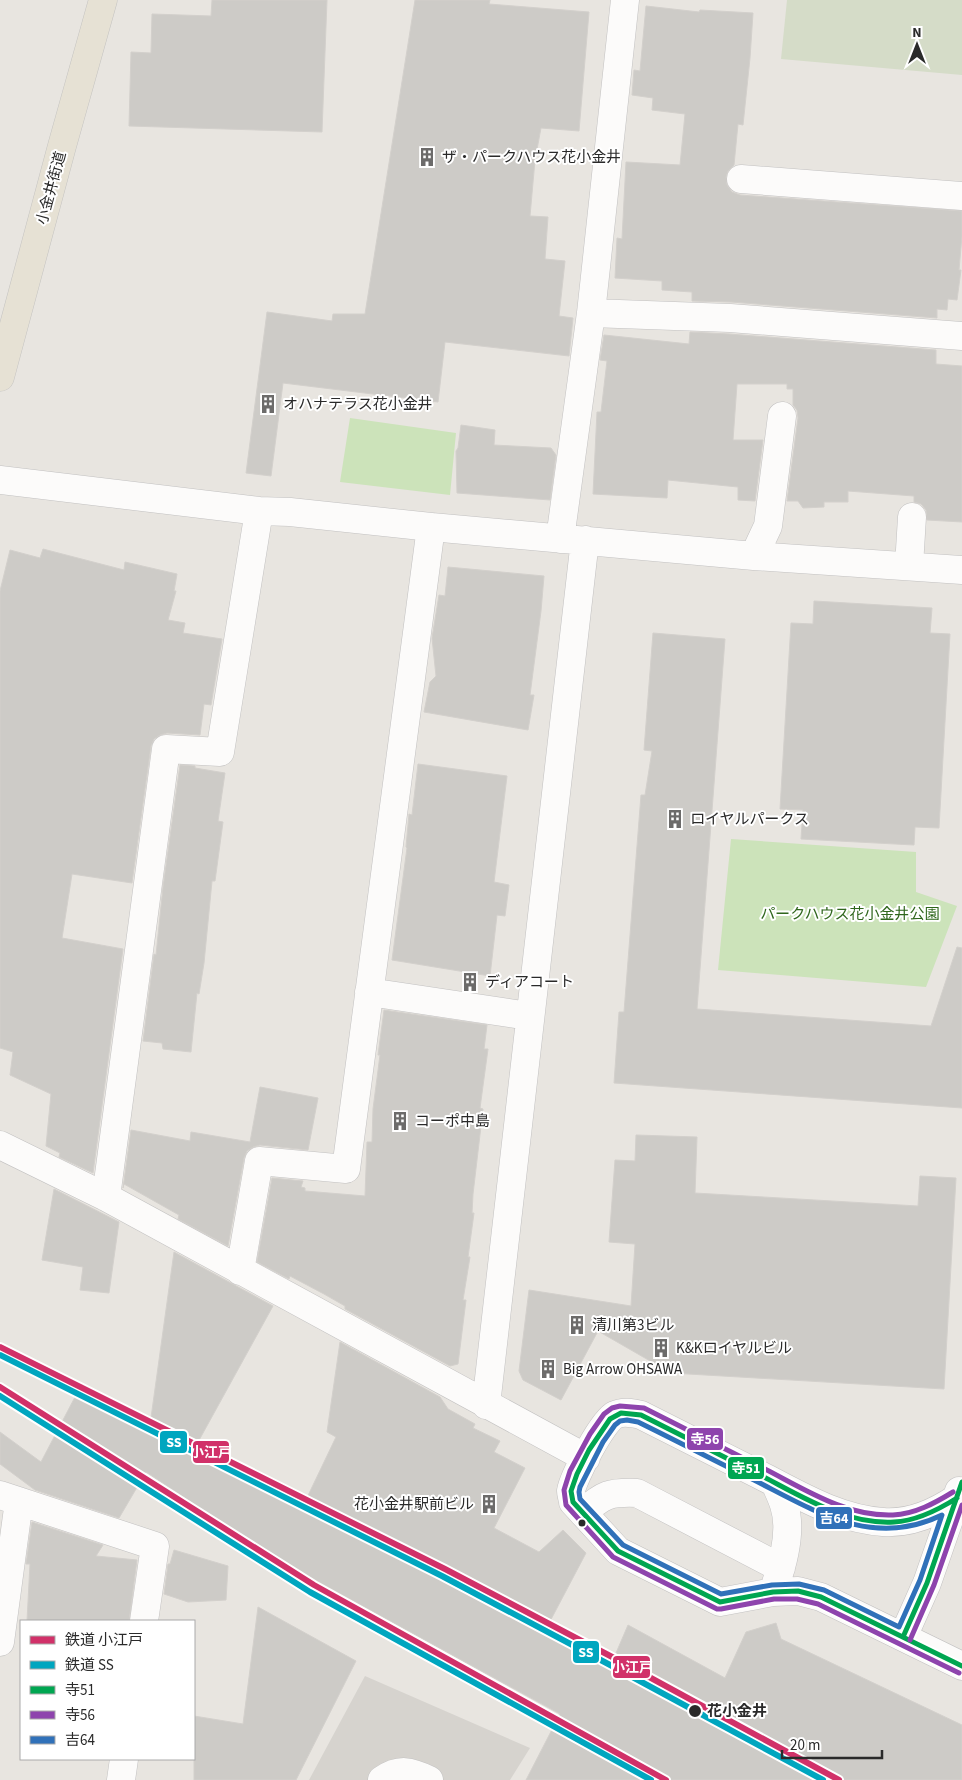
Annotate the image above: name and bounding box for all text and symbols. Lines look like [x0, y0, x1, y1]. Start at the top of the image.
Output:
north arrow [892, 20, 942, 70]
text: N [912, 23, 922, 43]
building icon: ザ・パークハウス花小金井 [416, 146, 438, 168]
place label: ザ・パークハウス花小金井 [442, 147, 621, 168]
street label: 小金井街道 [32, 149, 71, 227]
building icon: オハナテラス花小金井 [257, 393, 279, 415]
place label: オハナテラス花小金井 [283, 394, 433, 415]
building icon: ロイヤルパークス [664, 808, 686, 830]
place label: ロイヤルパークス [690, 809, 809, 830]
park label: パークハウス花小金井公園 [760, 904, 940, 925]
building icon: ディアコート [459, 971, 481, 993]
place label: ディアコート [485, 972, 574, 993]
building icon: コーポ中島 [389, 1110, 411, 1132]
place label: コーポ中島 [415, 1111, 490, 1132]
building icon: 清川第3ビル [566, 1314, 588, 1336]
place label: 清川第3ビル [592, 1315, 674, 1336]
building icon: K&Kロイヤルビル [650, 1337, 672, 1359]
place label: K&Kロイヤルビル [676, 1338, 792, 1359]
building icon: Big Arrow OHSAWA [537, 1358, 559, 1380]
place label: Big Arrow OHSAWA [563, 1359, 683, 1380]
line badge: 寺56 [686, 1427, 724, 1451]
line badge: SS [159, 1430, 188, 1454]
text: 寺56 [691, 1430, 719, 1450]
text: SS [166, 1433, 182, 1453]
line badge: 小江戸 [192, 1440, 230, 1464]
text: 小江戸 [190, 1443, 232, 1463]
line badge: 寺51 [727, 1456, 765, 1480]
text: 寺51 [732, 1459, 760, 1479]
building icon: 花小金井駅前ビル [478, 1493, 500, 1515]
place label: 花小金井駅前ビル [354, 1494, 474, 1515]
line badge: 吉64 [815, 1506, 853, 1530]
text: 吉64 [820, 1509, 849, 1529]
unlabelled marker [577, 1518, 587, 1528]
legend [20, 1620, 195, 1760]
text: 鉄道 小江戸 [65, 1630, 143, 1651]
line badge: SS [572, 1640, 600, 1664]
text: SS [578, 1643, 594, 1663]
text: 鉄道 SS [65, 1655, 114, 1676]
line badge: 小江戸 [612, 1655, 651, 1679]
text: 小江戸 [611, 1658, 653, 1678]
text: 寺51 [65, 1680, 95, 1701]
place label: 花小金井 [707, 1701, 767, 1722]
marker: 花小金井 [687, 1703, 703, 1719]
text: 寺56 [65, 1705, 95, 1726]
scale bar [782, 1728, 882, 1760]
text: 吉64 [65, 1730, 95, 1751]
text: 20 m [790, 1735, 820, 1756]

